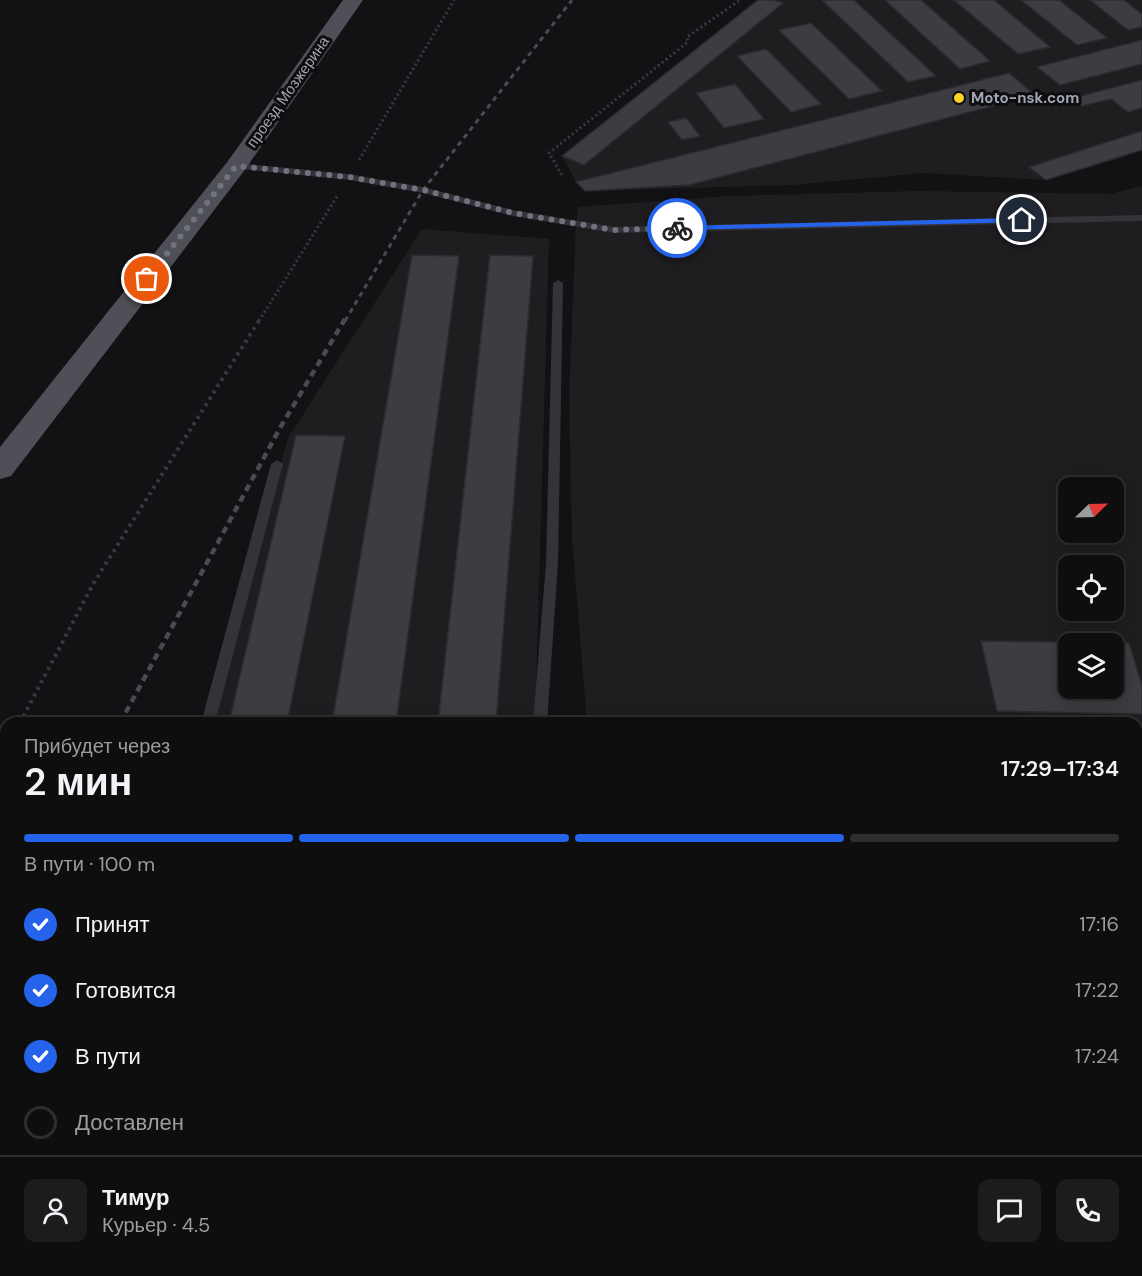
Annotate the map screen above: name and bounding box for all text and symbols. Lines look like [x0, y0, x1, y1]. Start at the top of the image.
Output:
street label: проезд Мозжерина [242, 32, 334, 152]
place label: Moto-nsk.com [971, 88, 1079, 108]
marker: Moto-nsk.com [952, 91, 966, 105]
pin [996, 194, 1047, 245]
courier [647, 198, 707, 258]
icon: home [1005, 203, 1038, 236]
icon: bike [661, 212, 694, 245]
pin [121, 253, 172, 304]
icon: bag [130, 262, 163, 295]
north arrow [1058, 477, 1124, 543]
map controls [1058, 477, 1124, 699]
button: locate [1058, 555, 1124, 621]
button: layers [1058, 633, 1124, 699]
text: Прибудет через [24, 733, 170, 759]
text: 17:29–17:34 [1001, 754, 1119, 783]
text: 2 мин [24, 756, 132, 807]
text: В пути · 100 m [24, 851, 155, 877]
icon: check [24, 908, 57, 941]
text: Принят [75, 910, 149, 939]
text: 17:16 [1079, 911, 1119, 937]
icon: check [24, 974, 57, 1007]
text: Готовится [75, 976, 176, 1005]
text: 17:22 [1075, 977, 1119, 1003]
icon: check [24, 1040, 57, 1073]
text: В пути [75, 1042, 141, 1071]
text: 17:24 [1075, 1043, 1119, 1069]
text: Доставлен [75, 1108, 184, 1137]
button: person [24, 1179, 87, 1242]
button: chat [978, 1179, 1041, 1242]
button: phone [1056, 1179, 1119, 1242]
text: Тимур [102, 1183, 170, 1212]
text: Курьер · 4.5 [102, 1212, 210, 1238]

